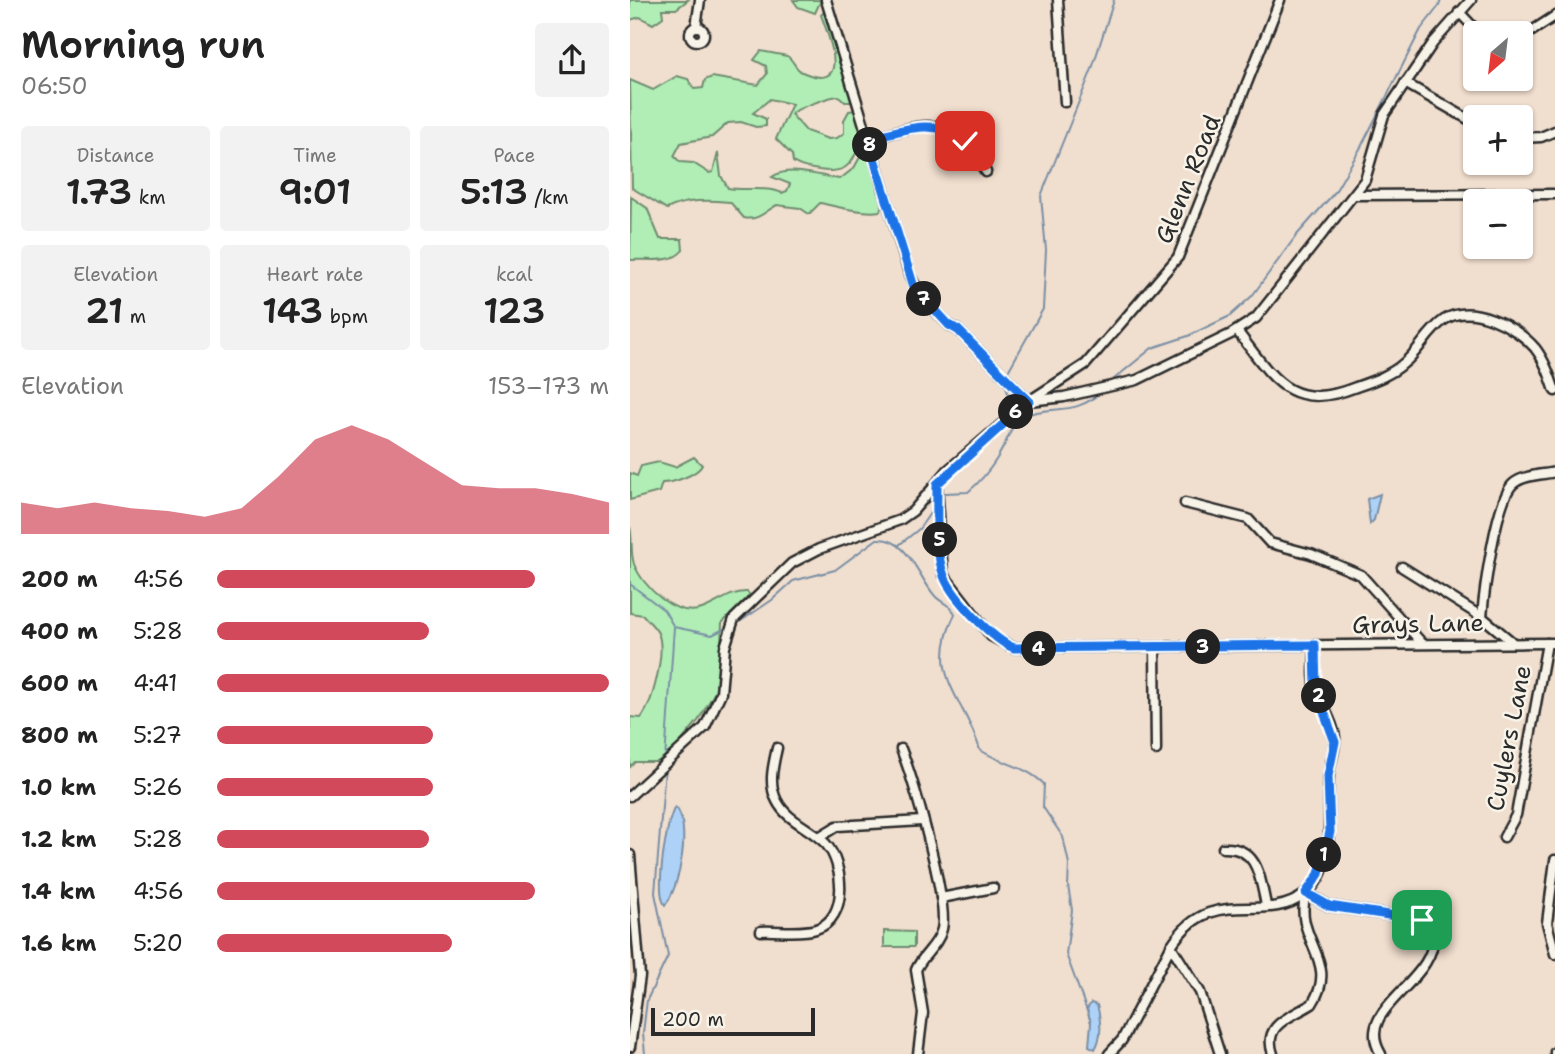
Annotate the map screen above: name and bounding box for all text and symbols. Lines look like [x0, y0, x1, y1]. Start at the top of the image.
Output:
text: Morning run [21, 19, 265, 70]
north arrow [1463, 21, 1533, 91]
map controls [1463, 21, 1533, 259]
button: share [535, 23, 609, 97]
text: 06:50 [21, 71, 88, 101]
button: + [1463, 105, 1533, 175]
street label: Glenn Road [1148, 110, 1228, 248]
pin [935, 111, 995, 171]
icon: check [946, 122, 984, 160]
pin: 8 [852, 128, 888, 162]
text: 8 [863, 132, 876, 157]
text: Distance [77, 143, 155, 168]
text: Time [293, 143, 337, 168]
text: Pace [493, 143, 535, 168]
text: 1.73 [66, 168, 132, 215]
text: 9:01 [279, 168, 351, 215]
text: 5:13 [460, 168, 528, 215]
text: km [132, 185, 166, 210]
text: /km [528, 185, 569, 210]
button: − [1463, 189, 1533, 259]
text: Elevation [73, 262, 158, 287]
text: Heart rate [267, 262, 363, 287]
text: kcal [496, 262, 533, 287]
pin: 7 [906, 282, 942, 316]
text: 7 [917, 286, 930, 311]
text: 21 [85, 287, 123, 334]
text: 143 [262, 287, 323, 334]
text: 123 [483, 287, 545, 334]
text: m [123, 304, 146, 329]
text: bpm [323, 304, 368, 329]
text: Elevation [21, 371, 124, 401]
text: 153–173 m [488, 371, 609, 401]
pin: 6 [998, 394, 1034, 430]
text: 6 [1009, 399, 1022, 424]
pin: 5 [922, 522, 958, 558]
text: 5 [934, 527, 945, 552]
text: 200 m [21, 564, 98, 594]
text: 4:56 [133, 564, 184, 594]
street label: Grays Lane [1352, 607, 1484, 641]
text: 400 m [21, 616, 98, 646]
text: 5:28 [133, 616, 183, 646]
pin: 3 [1186, 630, 1220, 664]
pin: 4 [1022, 632, 1056, 666]
text: 3 [1196, 634, 1209, 659]
text: 4 [1032, 636, 1045, 661]
street label: Cuylers Lane [1479, 662, 1539, 814]
text: 600 m [21, 668, 98, 698]
text: 4:41 [133, 668, 178, 698]
pin: 2 [1302, 678, 1336, 714]
text: 2 [1312, 683, 1325, 708]
text: 800 m [21, 720, 98, 750]
text: 5:27 [133, 720, 182, 750]
text: 1.0 km [21, 772, 96, 802]
text: 5:26 [133, 772, 183, 802]
text: 1.2 km [21, 824, 97, 854]
text: 5:28 [133, 824, 183, 854]
pin: 1 [1306, 838, 1342, 872]
text: 1 [1319, 842, 1328, 867]
text: 1.4 km [21, 876, 95, 906]
text: 4:56 [133, 876, 184, 906]
pin [1392, 890, 1452, 950]
icon: arrive [1403, 901, 1441, 939]
text: 1.6 km [21, 928, 96, 958]
text: 5:20 [133, 928, 183, 958]
scale bar [651, 1005, 816, 1037]
text: 200 m [662, 1007, 724, 1032]

